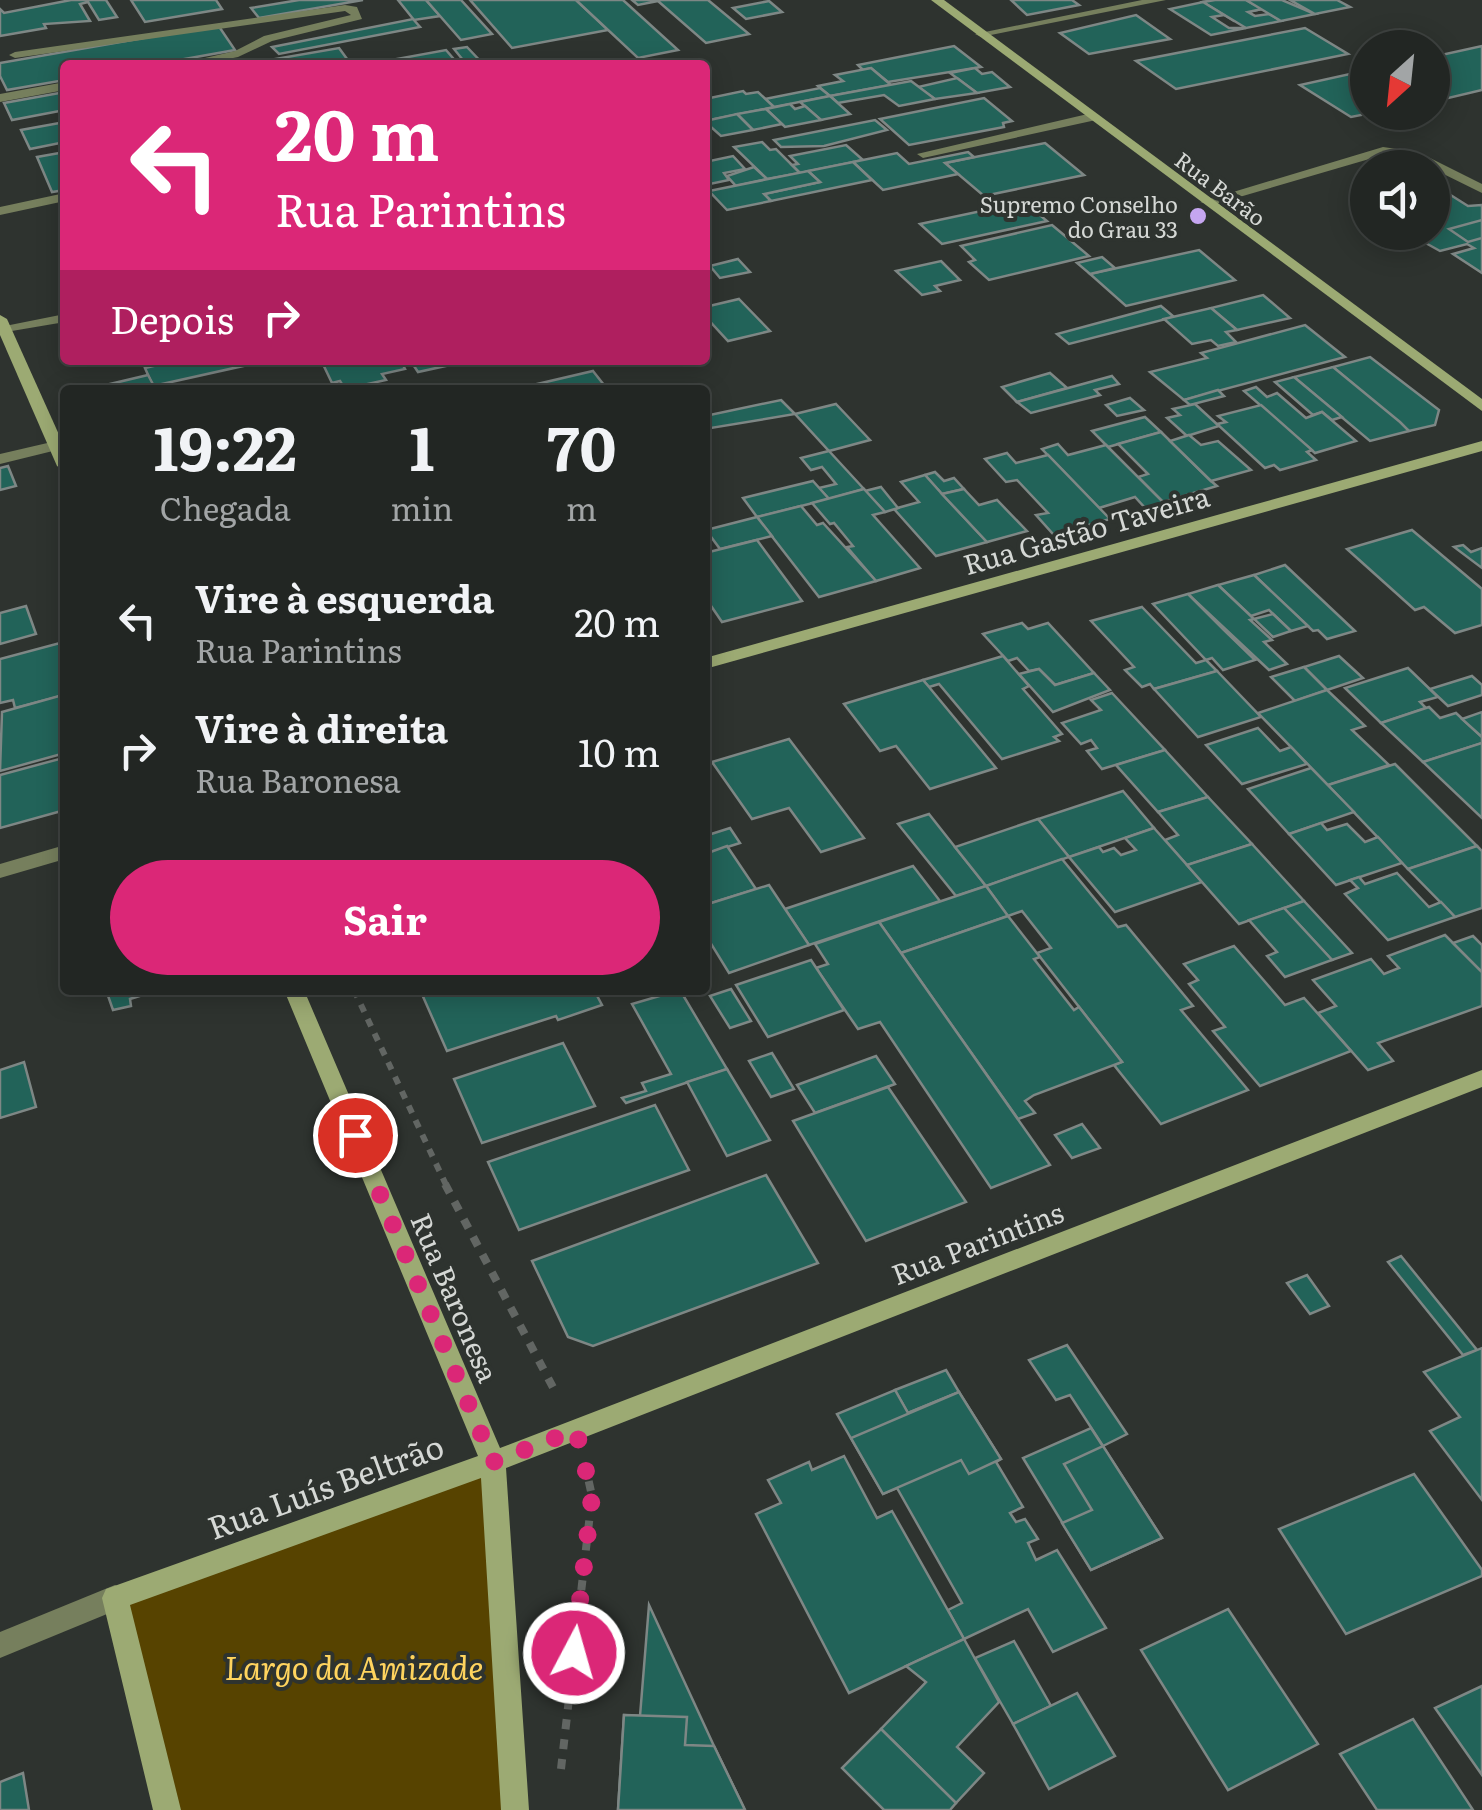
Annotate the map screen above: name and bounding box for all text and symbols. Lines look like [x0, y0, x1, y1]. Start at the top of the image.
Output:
north arrow [1350, 30, 1450, 130]
map controls [1350, 30, 1450, 250]
text: 20 m [275, 79, 440, 183]
icon: left [110, 100, 240, 230]
street label: Rua Barão [1169, 143, 1273, 233]
button: sound [1350, 150, 1450, 250]
text: Rua Parintins [275, 174, 566, 241]
place label: Supremo Conselho do Grau 33 [980, 187, 1178, 245]
marker: Supremo Conselho do Grau 33 [1187, 205, 1209, 227]
text: Depois [110, 289, 234, 346]
icon: right [254, 290, 309, 345]
text: 19:22 [154, 400, 297, 489]
text: 1 [409, 400, 434, 489]
text: 70 [547, 400, 616, 489]
street label: Rua Gastão Taveira [958, 474, 1214, 584]
text: Chegada [160, 483, 291, 531]
text: min [390, 483, 453, 531]
text: m [566, 483, 597, 531]
text: Vire à esquerda [195, 568, 494, 625]
text: 20 m [574, 592, 660, 649]
icon: left [110, 593, 165, 648]
text: Rua Parintins [195, 625, 402, 673]
text: Vire à direita [195, 698, 448, 755]
text: 10 m [578, 722, 660, 779]
icon: right [110, 723, 165, 778]
text: Rua Baronesa [195, 755, 401, 803]
button: Sair [110, 860, 660, 975]
pin [313, 1093, 398, 1178]
icon: arrive [328, 1108, 383, 1163]
street label: Rua Parintins [885, 1190, 1069, 1294]
street label: Rua Baronesa [401, 1206, 511, 1388]
street label: Rua Luís Beltrão [200, 1420, 450, 1550]
position arrow [522, 1601, 626, 1705]
park label: Largo da Amizade [224, 1642, 484, 1690]

